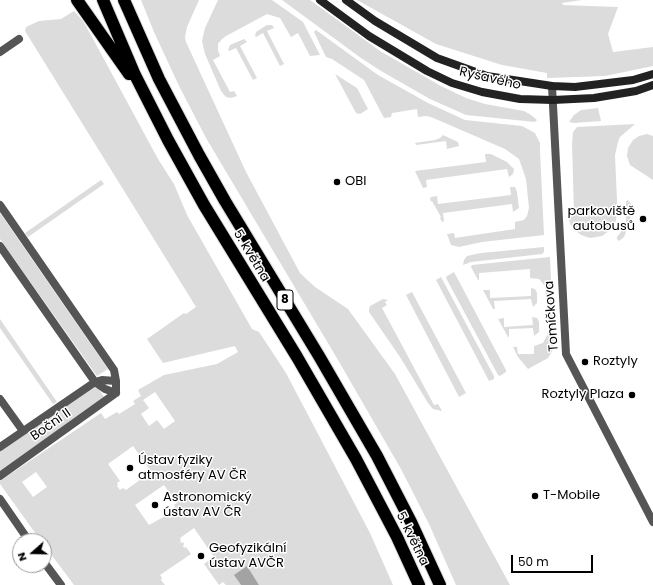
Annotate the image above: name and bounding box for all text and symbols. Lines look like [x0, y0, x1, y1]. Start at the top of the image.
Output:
street label: Ryšavého [458, 64, 522, 94]
place label: OBI [345, 174, 366, 190]
marker: OBI [332, 177, 342, 187]
place label: parkoviště autobusů [567, 204, 635, 235]
marker: parkoviště autobusů [638, 214, 648, 224]
street label: 5. května [229, 227, 273, 285]
street label: Tomíčkova [542, 280, 562, 352]
road number: 8 [277, 290, 293, 310]
place label: Roztyly [593, 354, 638, 370]
marker: Roztyly [580, 357, 590, 367]
place label: Roztyly Plaza [542, 387, 624, 403]
marker: Roztyly Plaza [627, 390, 637, 400]
street label: Boční II [28, 406, 74, 444]
place label: Ústav fyziky atmosféry AV ČR [138, 453, 247, 484]
marker: Ústav fyziky atmosféry AV ČR [125, 463, 135, 473]
place label: T-Mobile [543, 488, 600, 504]
place label: Astronomický ústav AV ČR [163, 490, 252, 521]
marker: T-Mobile [530, 491, 540, 501]
marker: Astronomický ústav AV ČR [150, 500, 160, 510]
street label: 5. května [392, 509, 432, 569]
north arrow [12, 533, 52, 573]
place label: Geofyzikální ústav AVČR [209, 541, 286, 572]
scale bar [513, 547, 595, 573]
text: N [13, 550, 31, 563]
marker: Geofyzikální ústav AVČR [196, 551, 206, 561]
text: 50 m [518, 553, 549, 570]

